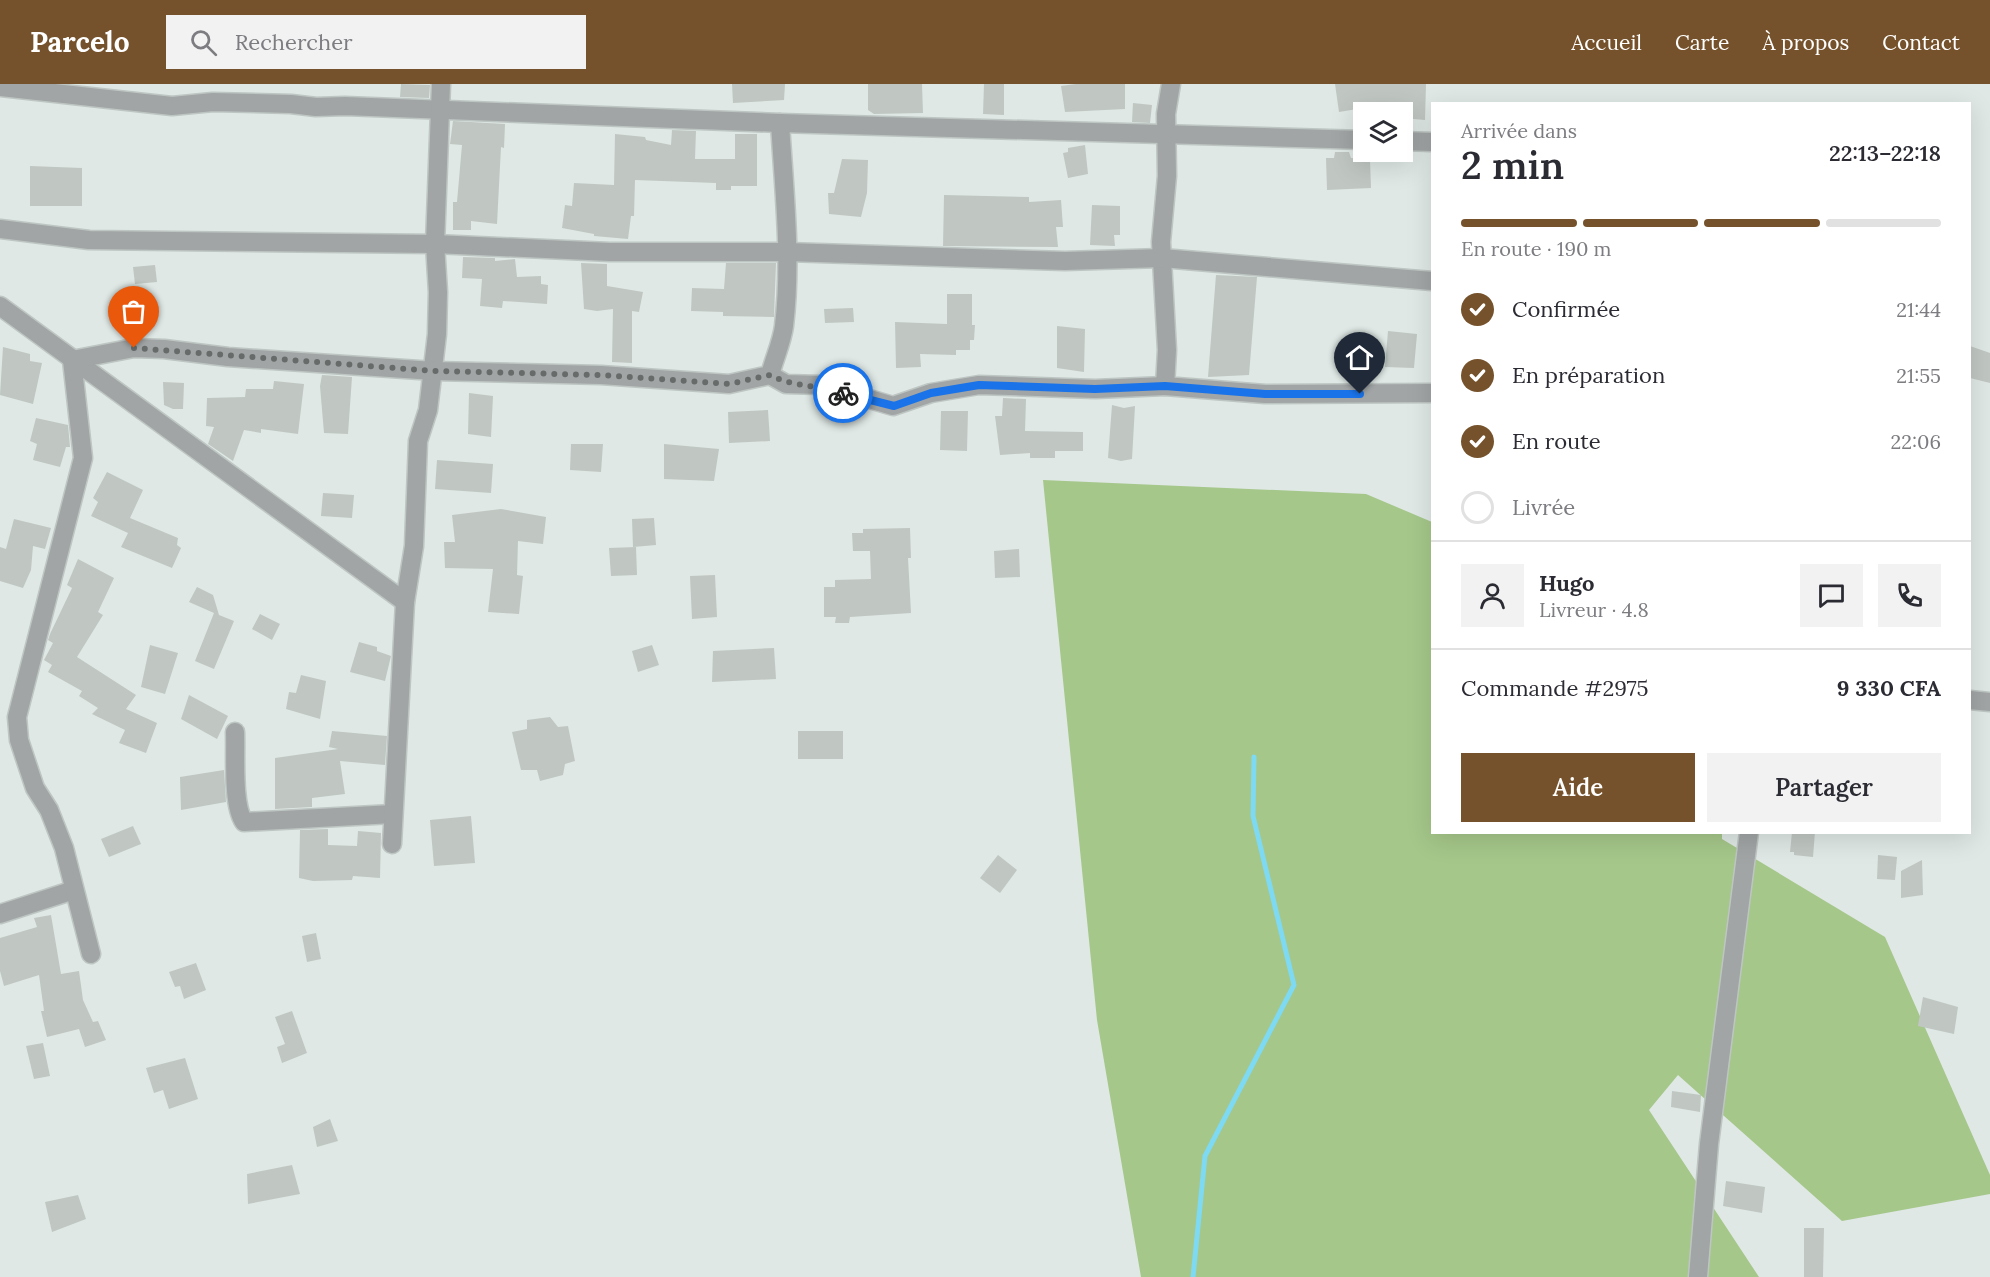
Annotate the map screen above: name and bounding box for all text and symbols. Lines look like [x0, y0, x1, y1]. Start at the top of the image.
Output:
search box [166, 15, 586, 69]
text: Parcelo [30, 24, 130, 60]
icon: search [187, 26, 220, 59]
text: Rechercher [235, 28, 353, 56]
text: Accueil [1571, 29, 1642, 56]
text: Carte [1675, 29, 1729, 56]
text: À propos [1762, 29, 1849, 56]
text: Contact [1882, 29, 1960, 56]
map controls [1353, 102, 1413, 162]
button: layers [1353, 102, 1413, 162]
text: Arrivée dans [1461, 118, 1577, 143]
text: 22:13–22:18 [1829, 139, 1941, 167]
text: 2 min [1461, 140, 1564, 190]
text: En route · 190 m [1461, 236, 1612, 261]
pin [108, 286, 159, 348]
icon: check [1461, 293, 1494, 326]
icon: bag [117, 295, 150, 328]
text: Confirmée [1512, 295, 1620, 323]
text: 21:44 [1896, 297, 1941, 322]
pin [1334, 332, 1385, 394]
icon: home [1343, 341, 1376, 374]
icon: check [1461, 359, 1494, 392]
text: En préparation [1512, 361, 1665, 389]
courier [813, 363, 873, 423]
text: 21:55 [1896, 363, 1941, 388]
icon: bike [827, 377, 860, 410]
icon: check [1461, 425, 1494, 458]
text: En route [1512, 427, 1601, 455]
text: 22:06 [1891, 429, 1941, 454]
text: Livrée [1512, 493, 1575, 521]
button: person [1461, 564, 1524, 627]
button: chat [1800, 564, 1863, 627]
button: phone [1878, 564, 1941, 627]
text: Hugo [1539, 569, 1594, 597]
text: Livreur · 4.8 [1539, 597, 1649, 622]
text: Commande #2975 [1461, 674, 1649, 702]
text: 9 330 CFA [1837, 674, 1941, 702]
button: Aide [1461, 753, 1695, 822]
button: Partager [1707, 753, 1941, 822]

